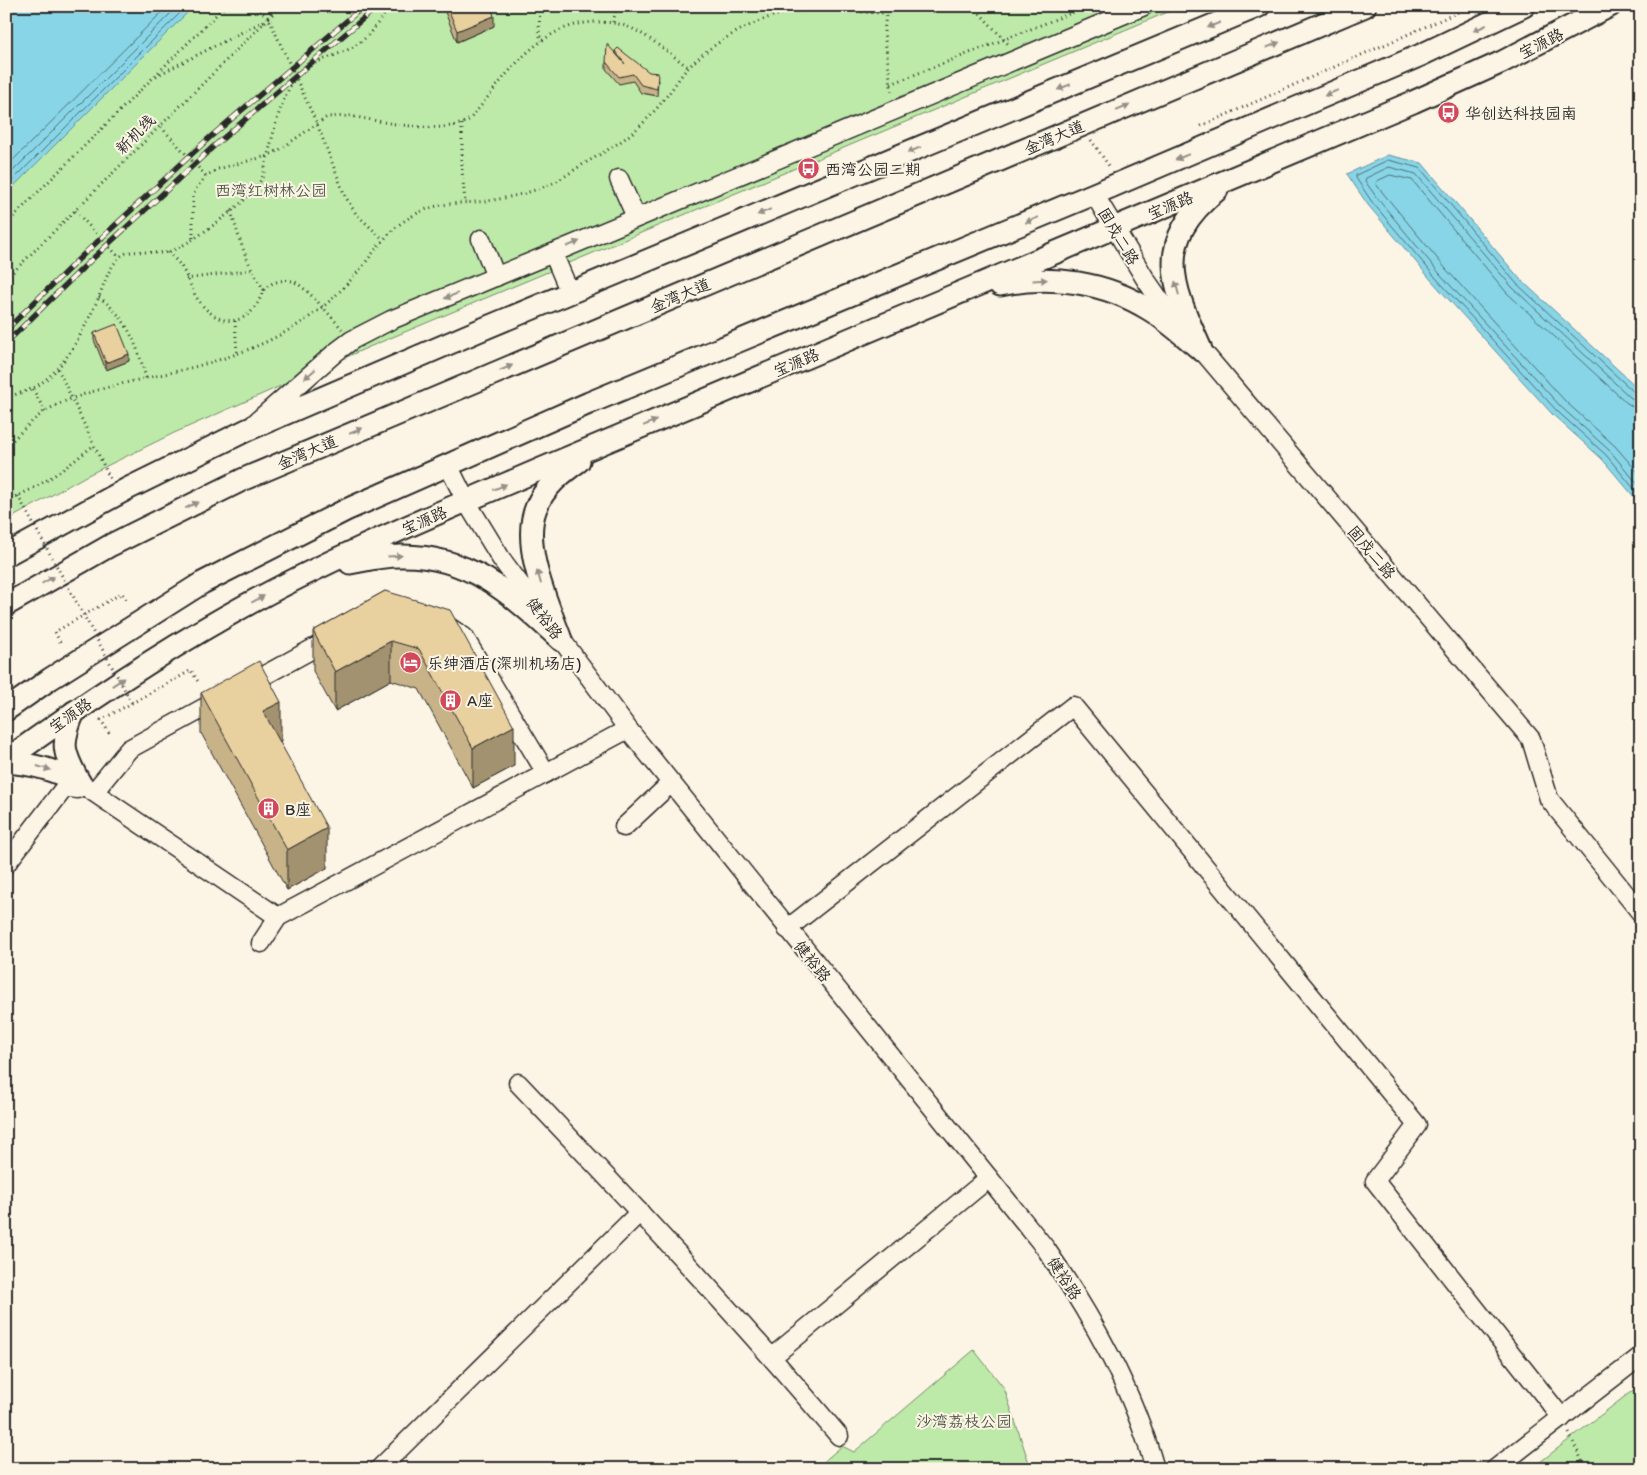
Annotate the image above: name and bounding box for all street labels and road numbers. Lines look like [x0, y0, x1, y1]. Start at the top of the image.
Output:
street label: 宝源路 [1516, 24, 1567, 63]
street label: 新机线 [112, 111, 159, 158]
street label: 金湾大道 [1021, 116, 1087, 159]
street label: 宝源路 [1144, 187, 1196, 224]
street label: 固戍二路 [1094, 204, 1143, 269]
street label: 金湾大道 [647, 274, 713, 317]
street label: 宝源路 [770, 344, 822, 381]
street label: 金湾大道 [274, 431, 340, 474]
street label: 宝源路 [398, 502, 450, 539]
street label: 固戍二路 [1344, 522, 1399, 583]
street label: 健裕路 [523, 593, 567, 643]
street label: 宝源路 [45, 694, 95, 737]
street label: 健裕路 [790, 937, 835, 986]
street label: 健裕路 [1044, 1253, 1086, 1304]

